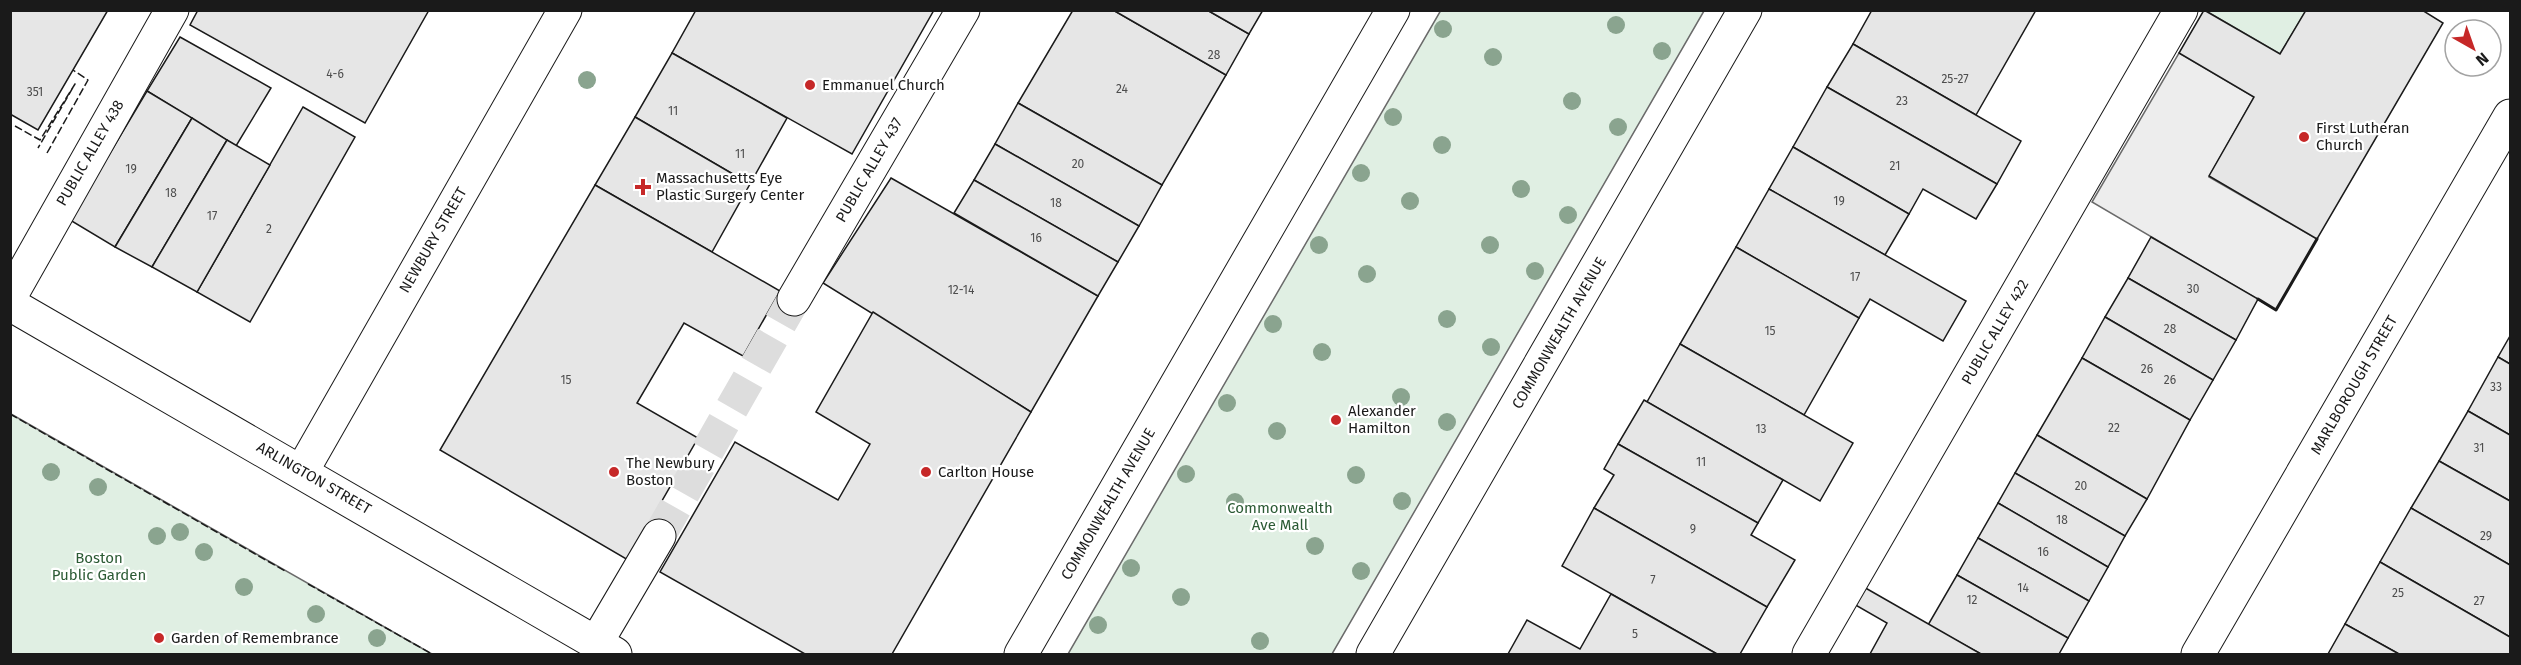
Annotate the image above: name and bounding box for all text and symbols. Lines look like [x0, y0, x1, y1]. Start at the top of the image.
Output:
north arrow [2443, 18, 2503, 78]
house number: 28 [1208, 48, 1221, 62]
text: N [2472, 48, 2492, 70]
house number: 4-6 [326, 67, 344, 81]
house number: 25-27 [1941, 72, 1969, 86]
place label: Emmanuel Church [822, 76, 945, 94]
marker: Emmanuel Church [803, 78, 817, 92]
house number: 24 [1116, 82, 1129, 96]
house number: 351 [27, 85, 43, 99]
house number: 23 [1896, 94, 1908, 108]
street label: PUBLIC ALLEY 438 [52, 97, 128, 209]
house number: 11 [668, 104, 678, 118]
street label: PUBLIC ALLEY 437 [832, 114, 906, 225]
place label: First Lutheran Church [2316, 119, 2410, 154]
marker: First Lutheran Church [2297, 130, 2311, 144]
house number: 11 [735, 147, 745, 161]
house number: 20 [1072, 157, 1085, 171]
house number: 21 [1890, 159, 1900, 173]
house number: 19 [125, 162, 137, 176]
place label: Massachusetts Eye Plastic Surgery Center [656, 169, 804, 204]
marker: Massachusetts Eye Plastic Surgery Center [634, 178, 652, 196]
street label: NEWBURY STREET [395, 184, 471, 296]
house number: 18 [165, 186, 177, 200]
house number: 19 [1833, 194, 1845, 208]
house number: 18 [1050, 196, 1062, 210]
house number: 17 [207, 209, 217, 223]
house number: 2 [266, 222, 272, 236]
house number: 16 [1030, 231, 1042, 245]
street label: COMMONWEALTH AVENUE [1508, 254, 1610, 412]
house number: 17 [1850, 270, 1860, 284]
street label: PUBLIC ALLEY 422 [1958, 276, 2032, 388]
house number: 30 [2187, 282, 2200, 296]
house number: 12-14 [948, 283, 975, 297]
street label: MARLBOROUGH STREET [2307, 312, 2401, 458]
house number: 28 [2164, 322, 2177, 336]
house number: 15 [1764, 324, 1776, 338]
house number: 26 [2141, 362, 2153, 376]
house number: 15 [560, 373, 572, 387]
house number: 26 [2164, 373, 2176, 387]
house number: 33 [2490, 380, 2502, 394]
place label: Alexander Hamilton [1348, 402, 1416, 437]
marker: Alexander Hamilton [1329, 413, 1343, 427]
house number: 22 [2108, 421, 2120, 435]
house number: 13 [1755, 422, 1767, 436]
street label: COMMONWEALTH AVENUE [1057, 425, 1159, 583]
street label: ARLINGTON STREET [254, 438, 375, 518]
house number: 31 [2474, 441, 2484, 455]
place label: The Newbury Boston [626, 454, 715, 489]
house number: 11 [1696, 455, 1706, 469]
place label: Carlton House [938, 463, 1034, 481]
marker: The Newbury Boston [607, 465, 621, 479]
marker: Carlton House [919, 465, 933, 479]
house number: 20 [2075, 479, 2088, 493]
park label: Commonwealth Ave Mall [1227, 499, 1333, 534]
house number: 18 [2056, 513, 2068, 527]
house number: 9 [1690, 522, 1696, 536]
house number: 29 [2480, 529, 2492, 543]
house number: 16 [2037, 545, 2049, 559]
park label: Boston Public Garden [52, 549, 146, 584]
house number: 7 [1650, 573, 1656, 587]
house number: 14 [2017, 581, 2029, 595]
house number: 25 [2392, 586, 2404, 600]
house number: 12 [1966, 593, 1978, 607]
house number: 27 [2473, 594, 2485, 608]
house number: 5 [1632, 627, 1638, 641]
place label: Garden of Remembrance [171, 629, 339, 647]
marker: Garden of Remembrance [152, 631, 166, 645]

